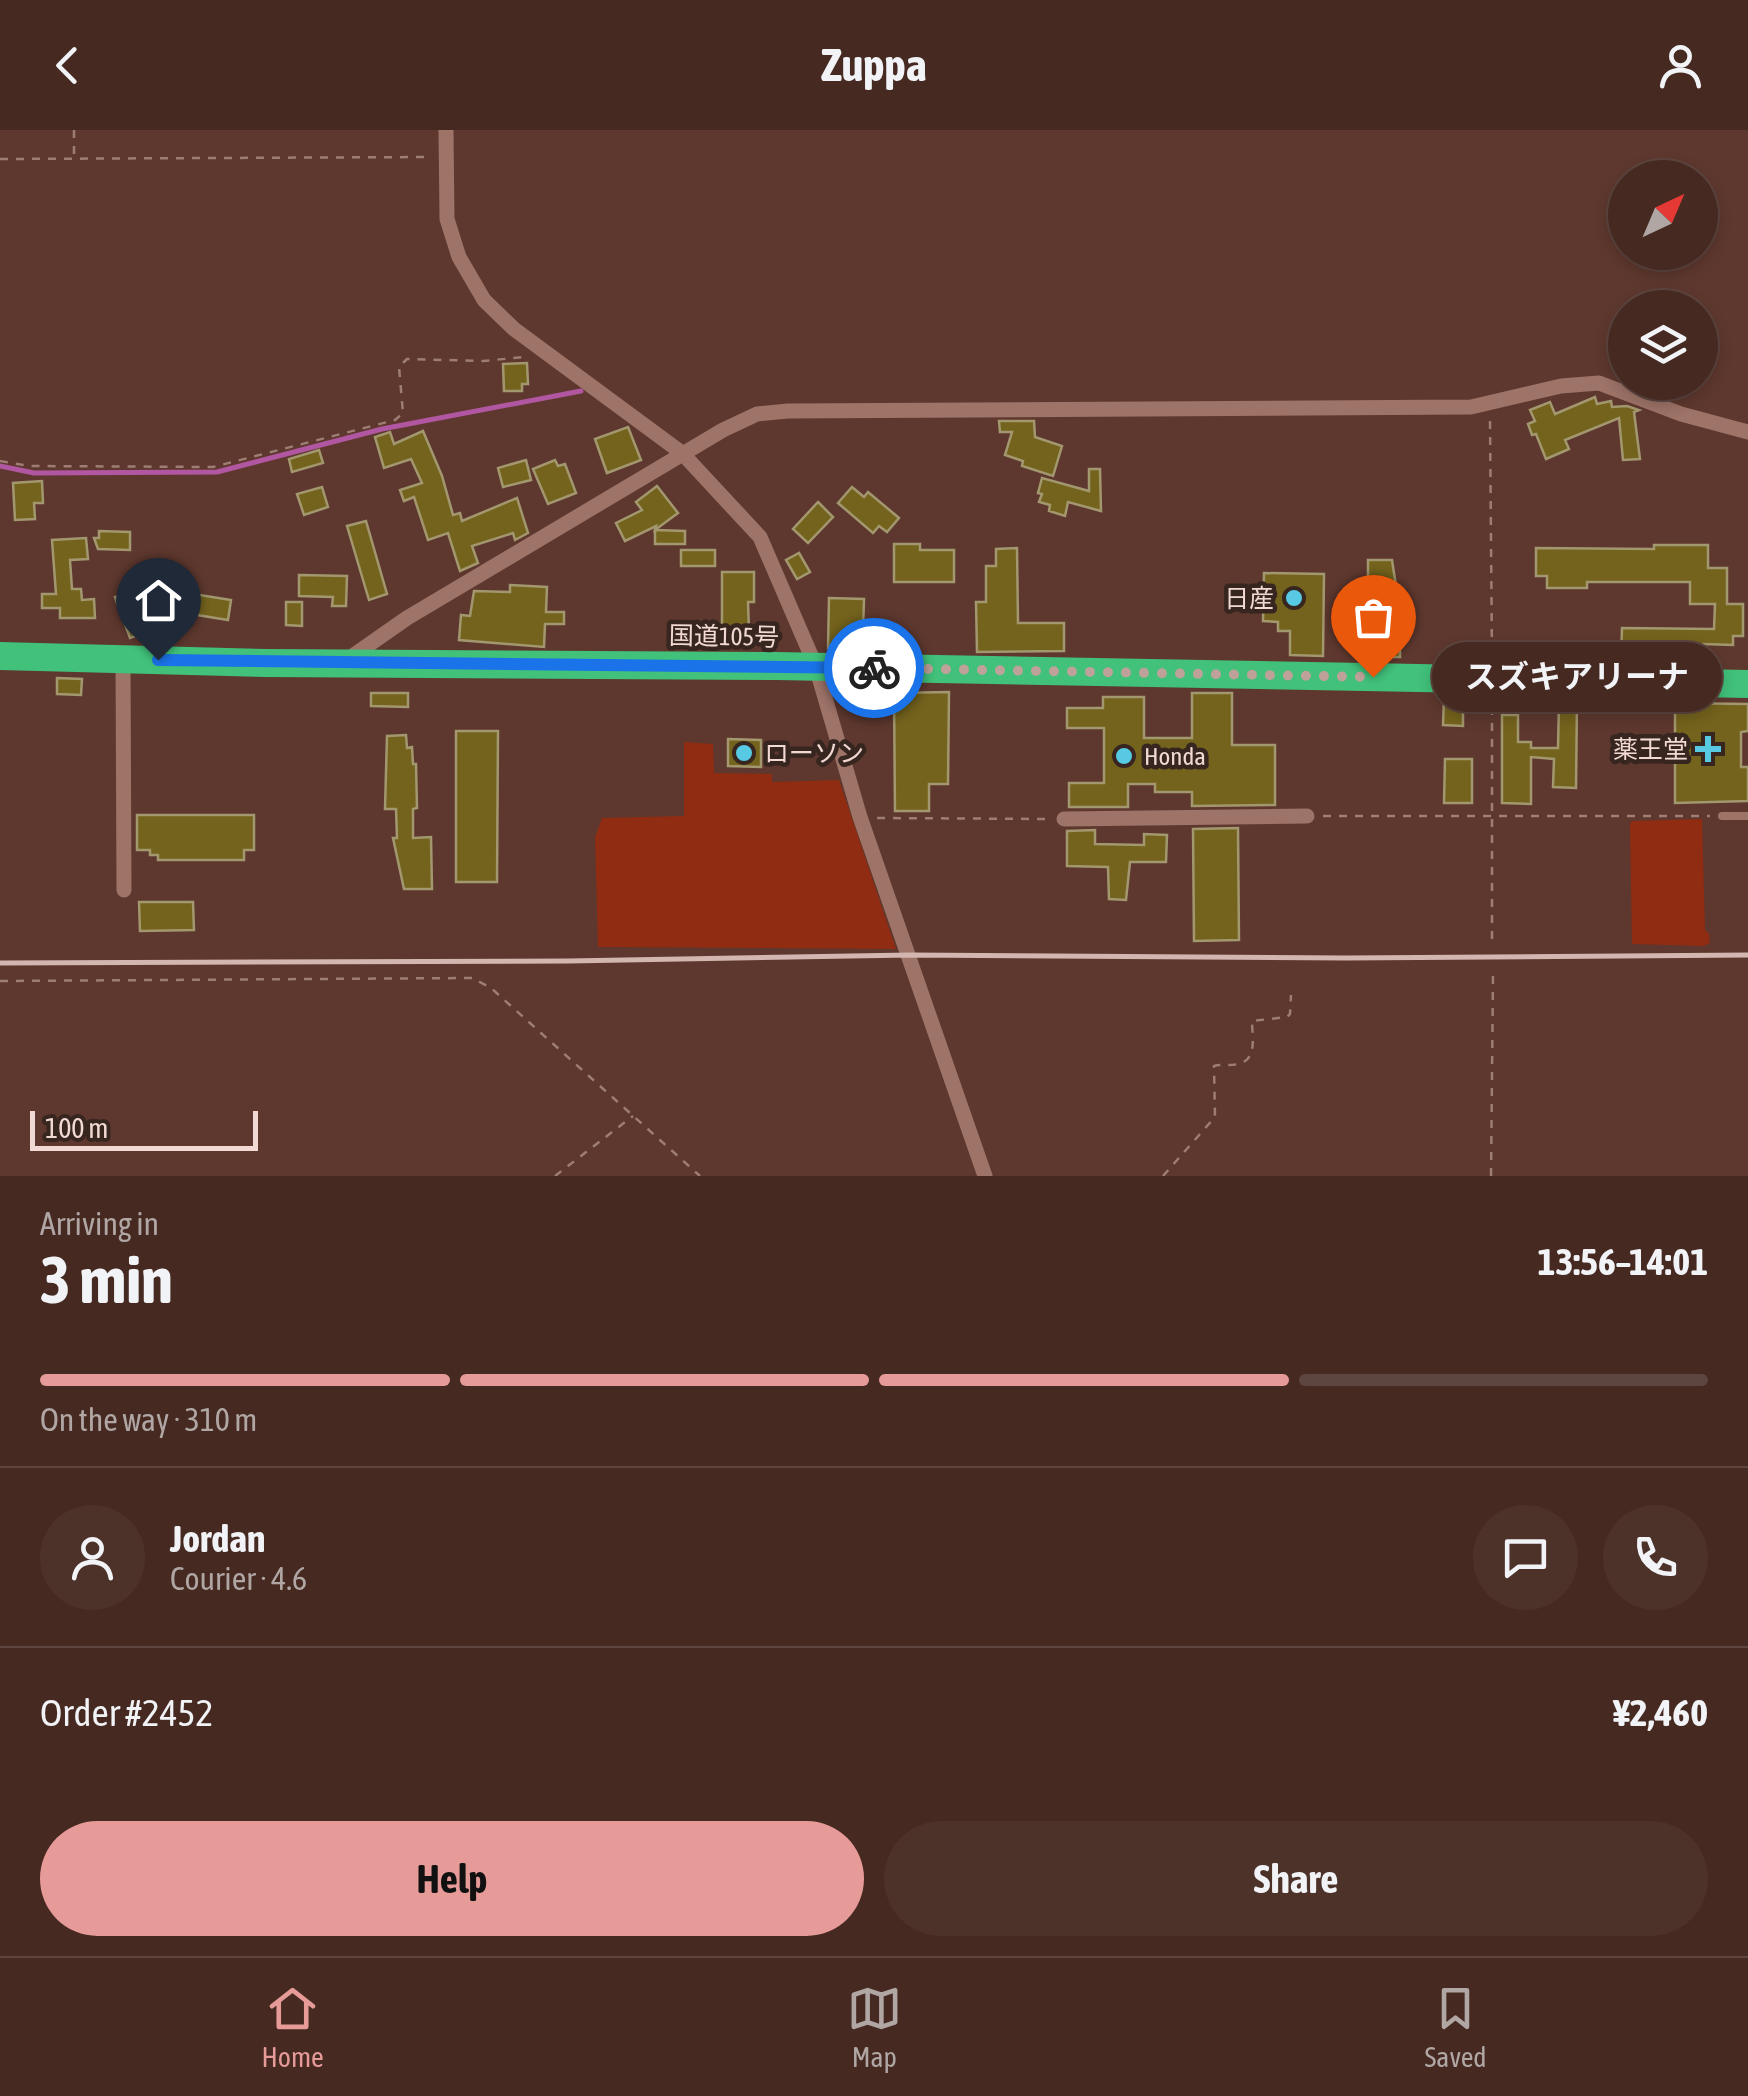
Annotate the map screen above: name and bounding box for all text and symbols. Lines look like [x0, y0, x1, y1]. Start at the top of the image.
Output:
icon: back [40, 38, 95, 93]
icon: person [1653, 38, 1708, 93]
text: Zuppa [821, 39, 927, 91]
north arrow [1608, 160, 1718, 270]
map controls [1608, 160, 1718, 400]
button: layers [1608, 290, 1718, 400]
pin [116, 558, 201, 661]
icon: home [131, 573, 186, 628]
pin [1331, 575, 1416, 678]
place label: 日産 [1224, 584, 1274, 612]
marker: 日産 [1283, 587, 1305, 609]
icon: bag [1346, 590, 1401, 645]
courier [824, 618, 924, 718]
street label: 国道105号 [669, 621, 779, 651]
icon: bike [847, 641, 902, 696]
callout: スズキアリーナ [1433, 642, 1723, 712]
text: スズキアリーナ [1465, 658, 1689, 695]
place label: 薬王堂 [1613, 735, 1688, 763]
marker: 薬王堂 [1697, 738, 1719, 760]
place label: ローソン [764, 739, 864, 767]
marker: ローソン [733, 742, 755, 764]
place label: Honda [1144, 742, 1206, 770]
marker: Honda [1113, 745, 1135, 767]
scale bar [30, 1106, 258, 1150]
text: 100 m [45, 1112, 108, 1144]
text: Arriving in [40, 1205, 159, 1242]
text: 13:56–14:01 [1538, 1240, 1708, 1283]
text: 3 min [40, 1242, 173, 1317]
text: On the way · 310 m [40, 1401, 257, 1438]
button: person [40, 1505, 145, 1610]
button: chat [1473, 1505, 1578, 1610]
button: phone [1603, 1505, 1708, 1610]
text: Jordan [170, 1517, 265, 1560]
text: Courier · 4.6 [170, 1560, 307, 1597]
text: Order #2452 [40, 1691, 213, 1734]
text: ¥2,460 [1613, 1691, 1708, 1734]
button: Help [40, 1821, 864, 1936]
button: Share [884, 1821, 1708, 1936]
tab: Home [261, 1981, 324, 2073]
tab: Map [847, 1981, 902, 2073]
tab: Saved [1425, 1981, 1487, 2073]

